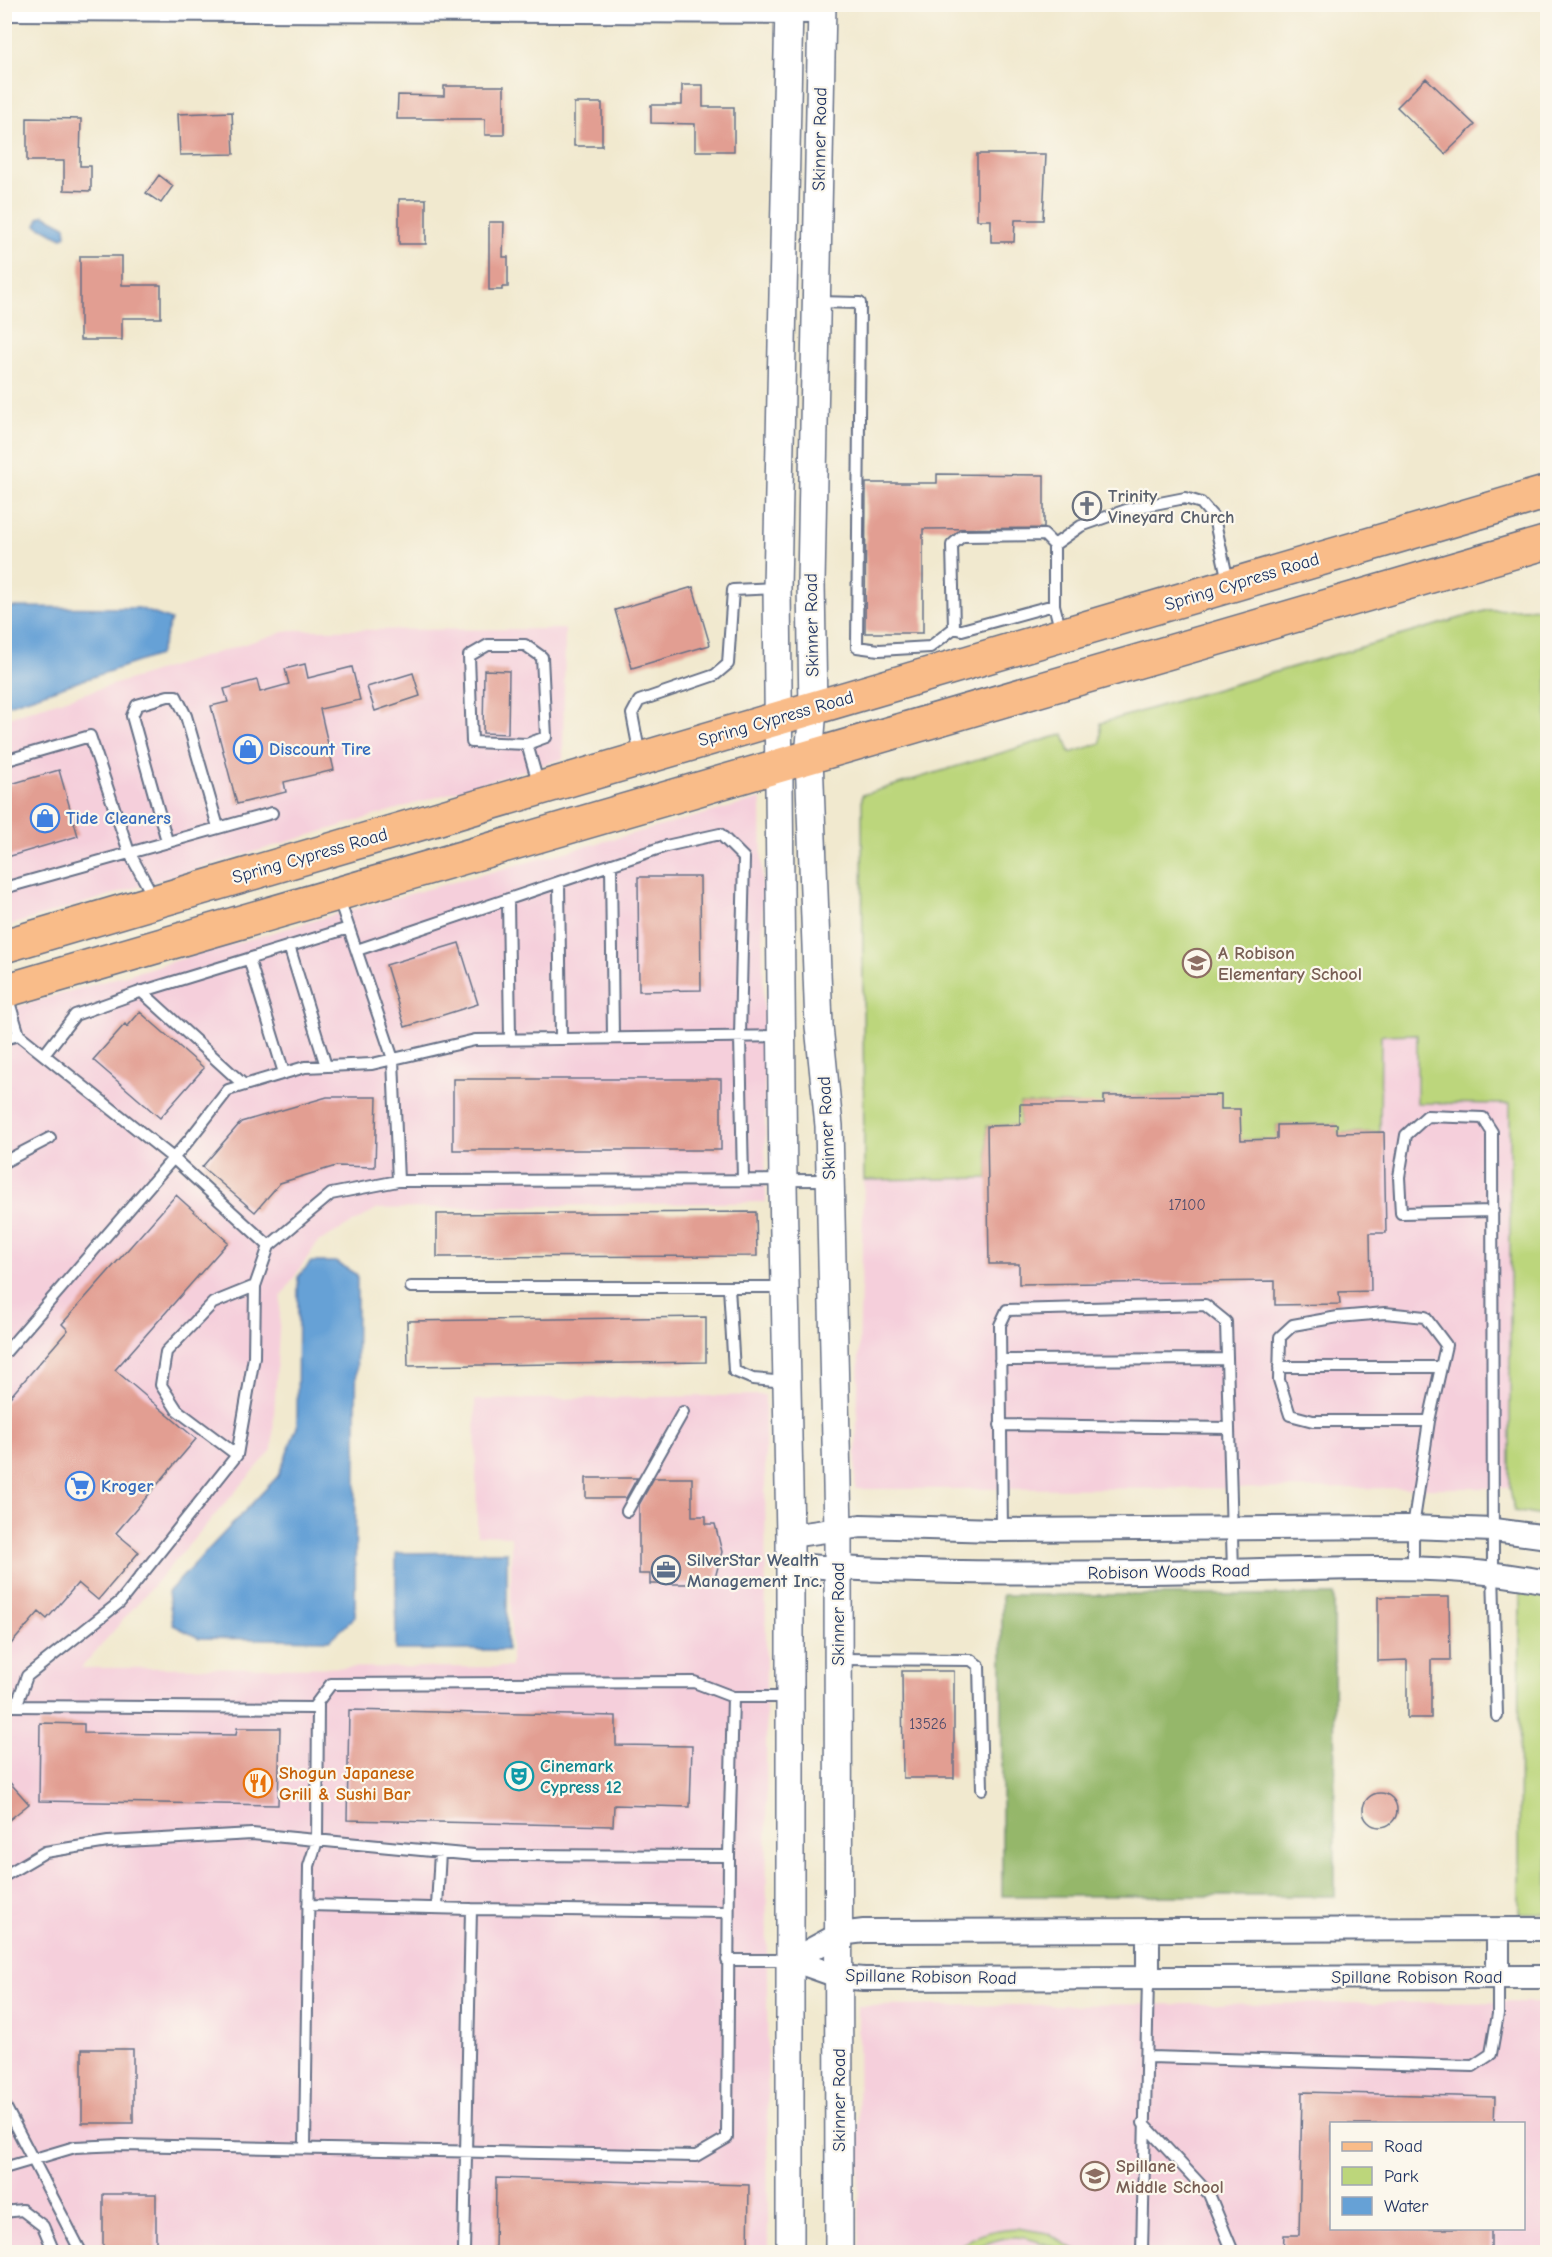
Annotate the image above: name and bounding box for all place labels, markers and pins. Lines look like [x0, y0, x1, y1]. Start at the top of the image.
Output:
place label: Trinity Vineyard Church [1108, 486, 1235, 528]
church icon: Trinity Vineyard Church [1071, 490, 1103, 522]
shop icon: Discount Tire [232, 733, 264, 765]
place label: Discount Tire [269, 739, 371, 760]
shop icon: Tide Cleaners [29, 802, 61, 834]
place label: Tide Cleaners [66, 808, 171, 829]
place label: A Robison Elementary School [1218, 943, 1362, 985]
school or university icon: A Robison Elementary School [1181, 947, 1213, 979]
supermarket icon: Kroger [64, 1470, 96, 1502]
place label: Kroger [101, 1476, 154, 1497]
place label: SilverStar Wealth Management Inc. [687, 1550, 822, 1592]
office icon: SilverStar Wealth Management Inc. [650, 1554, 682, 1586]
place label: Cinemark Cypress 12 [540, 1756, 622, 1798]
theatre icon: Cinemark Cypress 12 [503, 1760, 535, 1792]
place label: Shogun Japanese Grill & Sushi Bar [279, 1763, 414, 1805]
restaurant icon: Shogun Japanese Grill & Sushi Bar [242, 1767, 274, 1799]
place label: Spillane Middle School [1116, 2156, 1224, 2198]
school or university icon: Spillane Middle School [1079, 2160, 1111, 2192]

